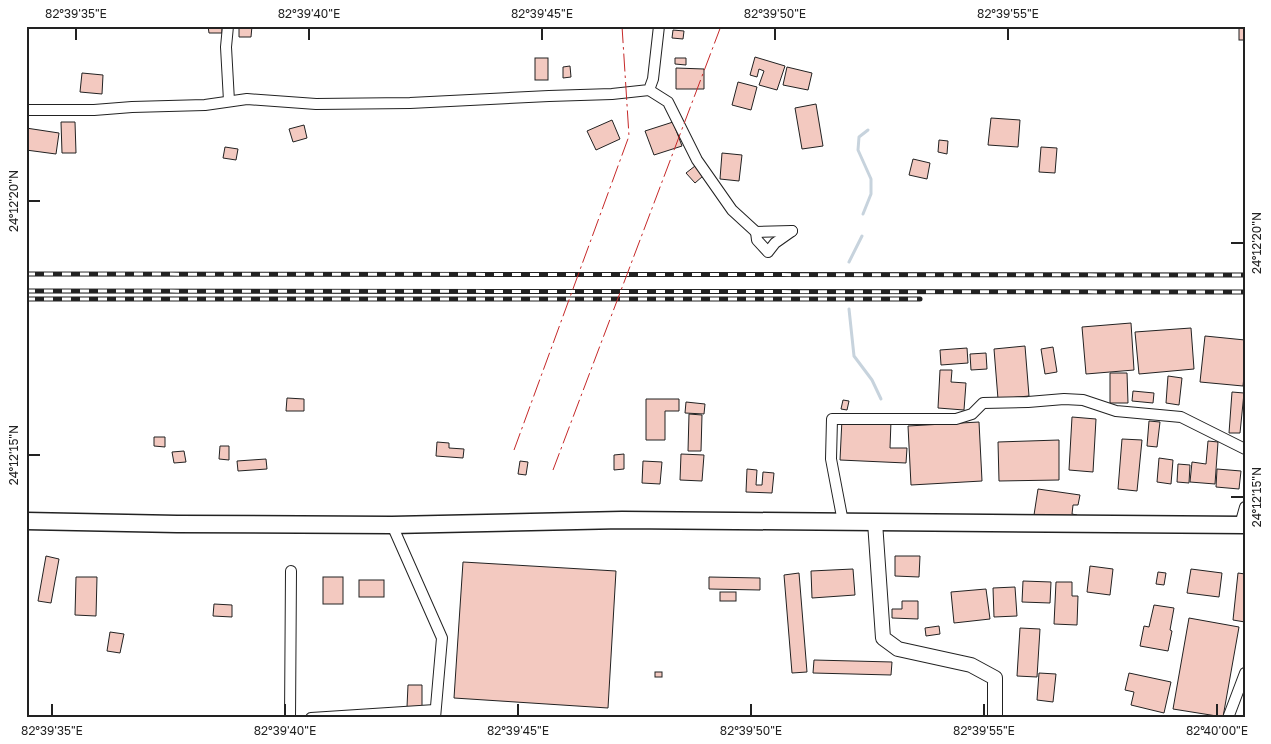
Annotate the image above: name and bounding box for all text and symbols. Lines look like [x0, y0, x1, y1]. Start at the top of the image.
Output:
text: 82°39'35"E [45, 6, 107, 21]
text: 82°39'40"E [278, 6, 340, 21]
text: 82°39'45"E [511, 6, 573, 21]
text: 82°39'50"E [744, 6, 806, 21]
text: 82°39'55"E [977, 6, 1039, 21]
text: 24°12'20"N [6, 170, 21, 232]
text: 24°12'20"N [1249, 212, 1264, 274]
text: 24°12'15"N [6, 425, 21, 485]
text: 24°12'15"N [1249, 467, 1264, 527]
text: 82°39'35"E [21, 723, 83, 738]
text: 82°39'40"E [254, 723, 316, 738]
text: 82°39'45"E [487, 723, 549, 738]
text: 82°39'50"E [720, 723, 782, 738]
text: 82°39'55"E [953, 723, 1015, 738]
text: 82°40'00"E [1186, 723, 1248, 738]

